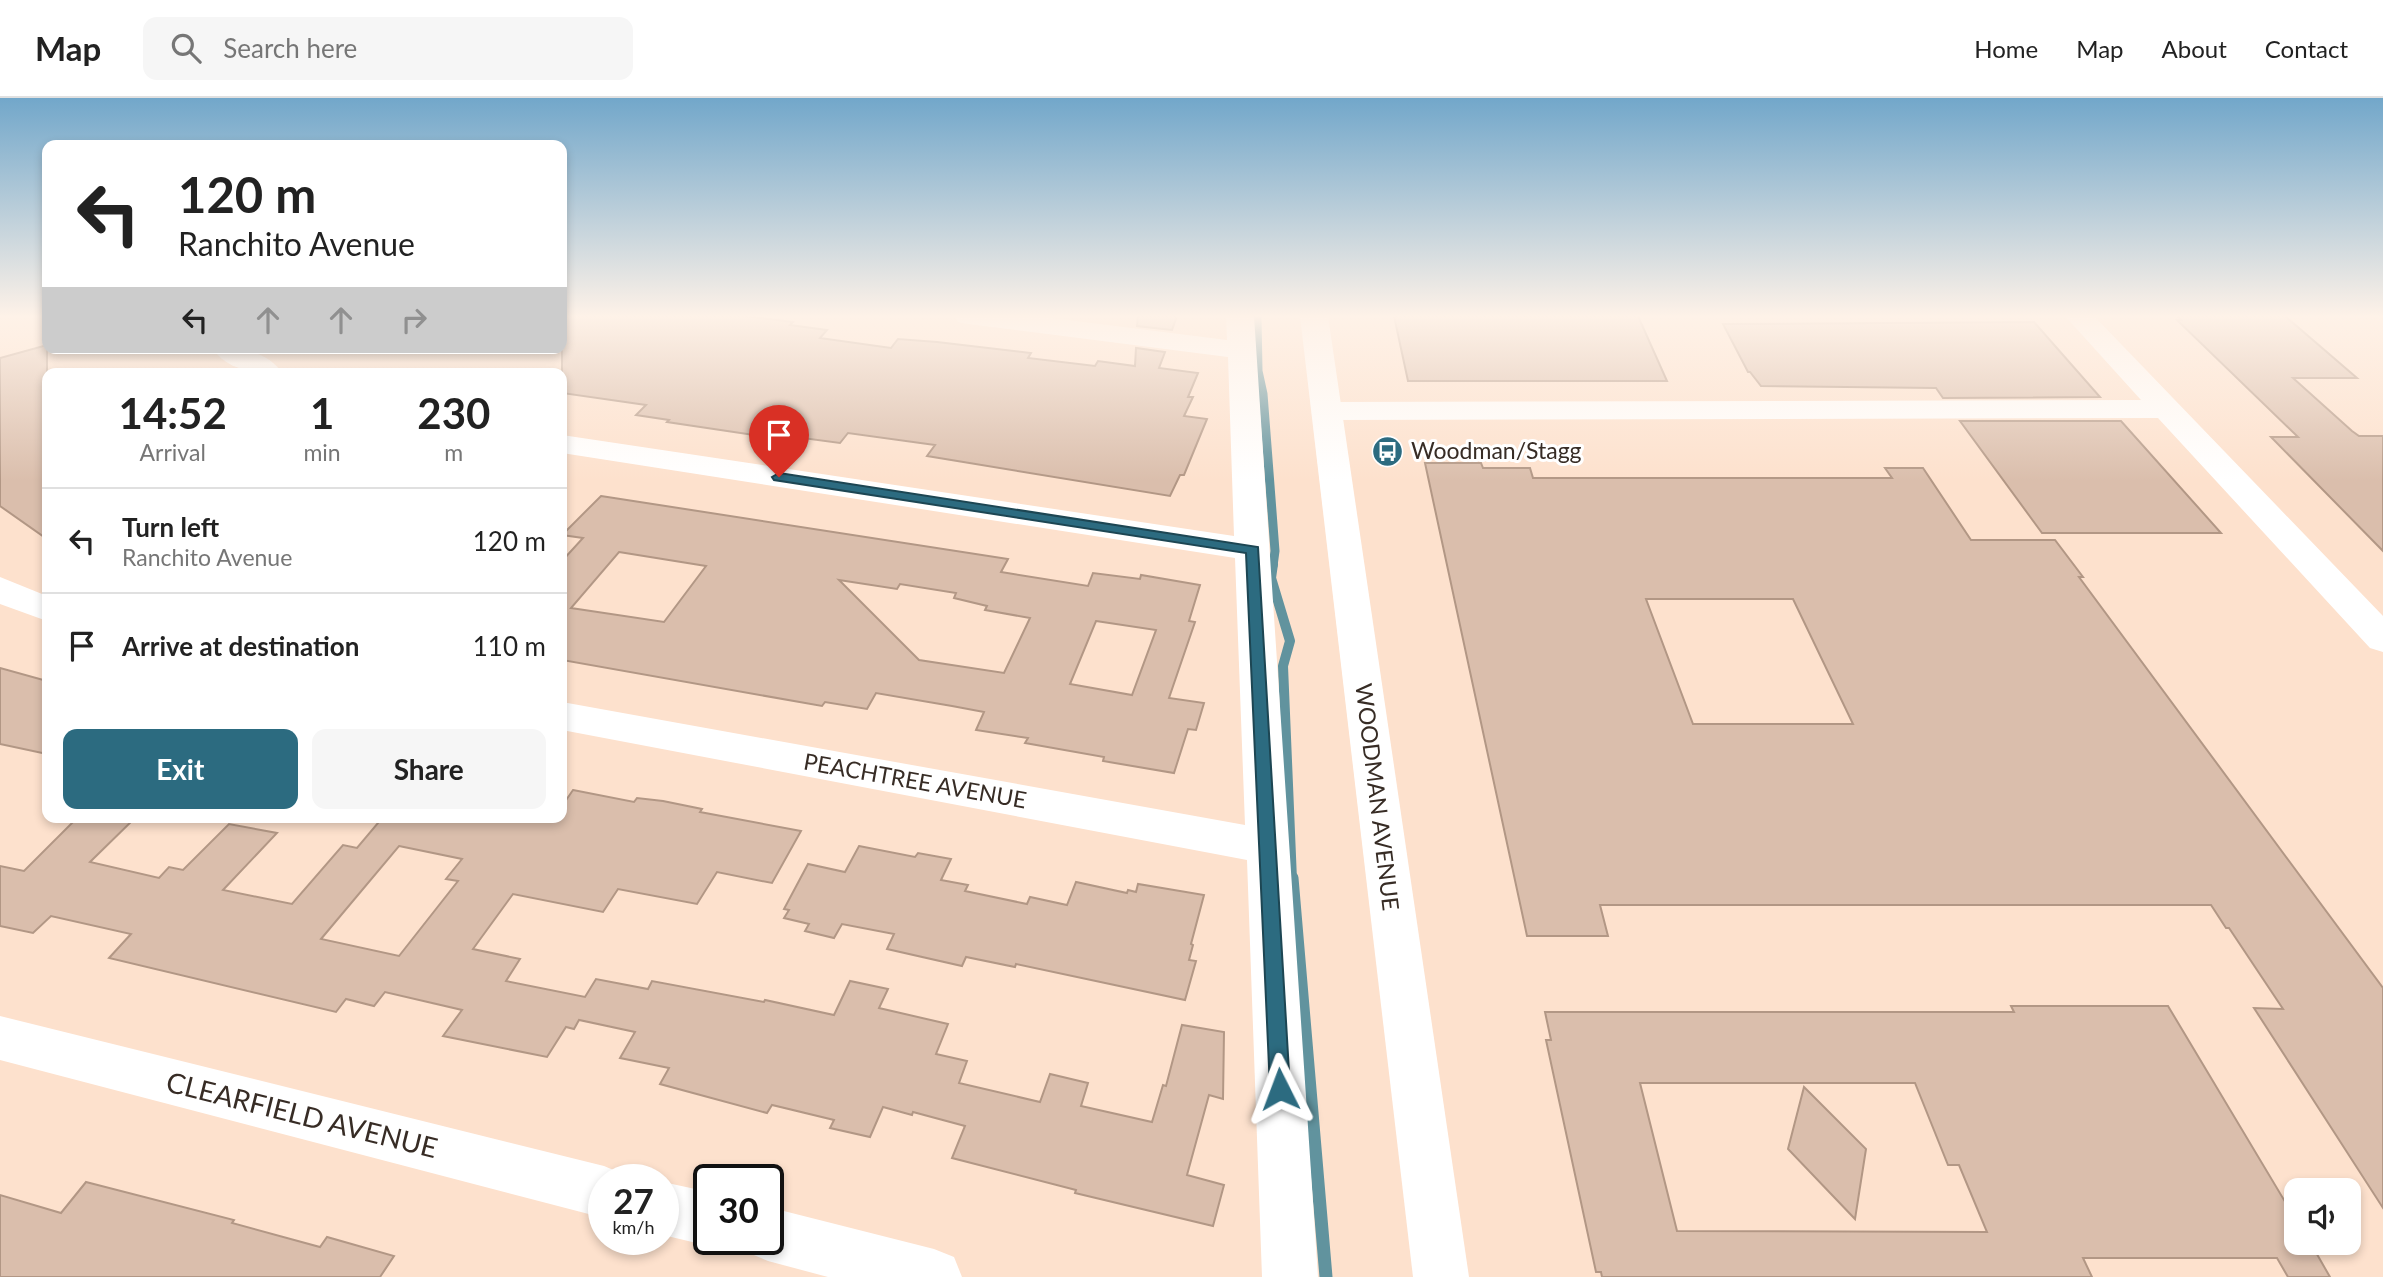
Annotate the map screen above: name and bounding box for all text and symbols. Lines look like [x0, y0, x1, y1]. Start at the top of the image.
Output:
search box [143, 17, 633, 80]
text: Map [35, 28, 101, 68]
icon: search [167, 29, 205, 67]
text: Search here [223, 32, 357, 64]
text: Home [1974, 34, 2038, 63]
text: Map [2076, 34, 2124, 63]
text: About [2162, 34, 2227, 63]
text: Contact [2265, 34, 2348, 63]
text: 120 m [178, 165, 316, 223]
icon: left [63, 168, 154, 259]
text: Ranchito Avenue [178, 224, 415, 263]
icon: left [176, 301, 214, 339]
icon: ahead [249, 301, 287, 339]
icon: ahead [322, 301, 360, 339]
icon: right [395, 301, 433, 339]
text: 14:52 [119, 388, 227, 438]
text: 1 [310, 388, 334, 438]
text: 230 [417, 388, 490, 438]
pin [749, 405, 809, 477]
icon: arrive [760, 416, 798, 454]
bus stop icon: Woodman/Stagg [1371, 434, 1405, 468]
place label: Woodman/Stagg [1411, 436, 1582, 464]
text: Arrival [140, 438, 206, 466]
text: min [303, 438, 341, 466]
text: m [444, 438, 463, 466]
text: Turn left [122, 511, 219, 543]
icon: left [63, 522, 101, 560]
text: 120 m [473, 525, 546, 557]
text: Ranchito Avenue [122, 543, 292, 571]
icon: arrive [63, 627, 101, 665]
text: Arrive at destination [122, 630, 359, 662]
text: 110 m [473, 630, 546, 662]
street label: WOODMAN AVENUE [1350, 682, 1406, 912]
button: Exit [63, 729, 298, 809]
button: Share [312, 729, 546, 809]
street label: PEACHTREE AVENUE [802, 747, 1029, 813]
position arrow [1243, 1052, 1317, 1126]
street label: CLEARFIELD AVENUE [163, 1064, 441, 1164]
speed limit sign: 30 [693, 1164, 784, 1255]
map controls [2284, 1178, 2361, 1255]
button: sound [2284, 1178, 2361, 1255]
text: 27 [613, 1179, 654, 1221]
text: km/h [612, 1216, 655, 1238]

